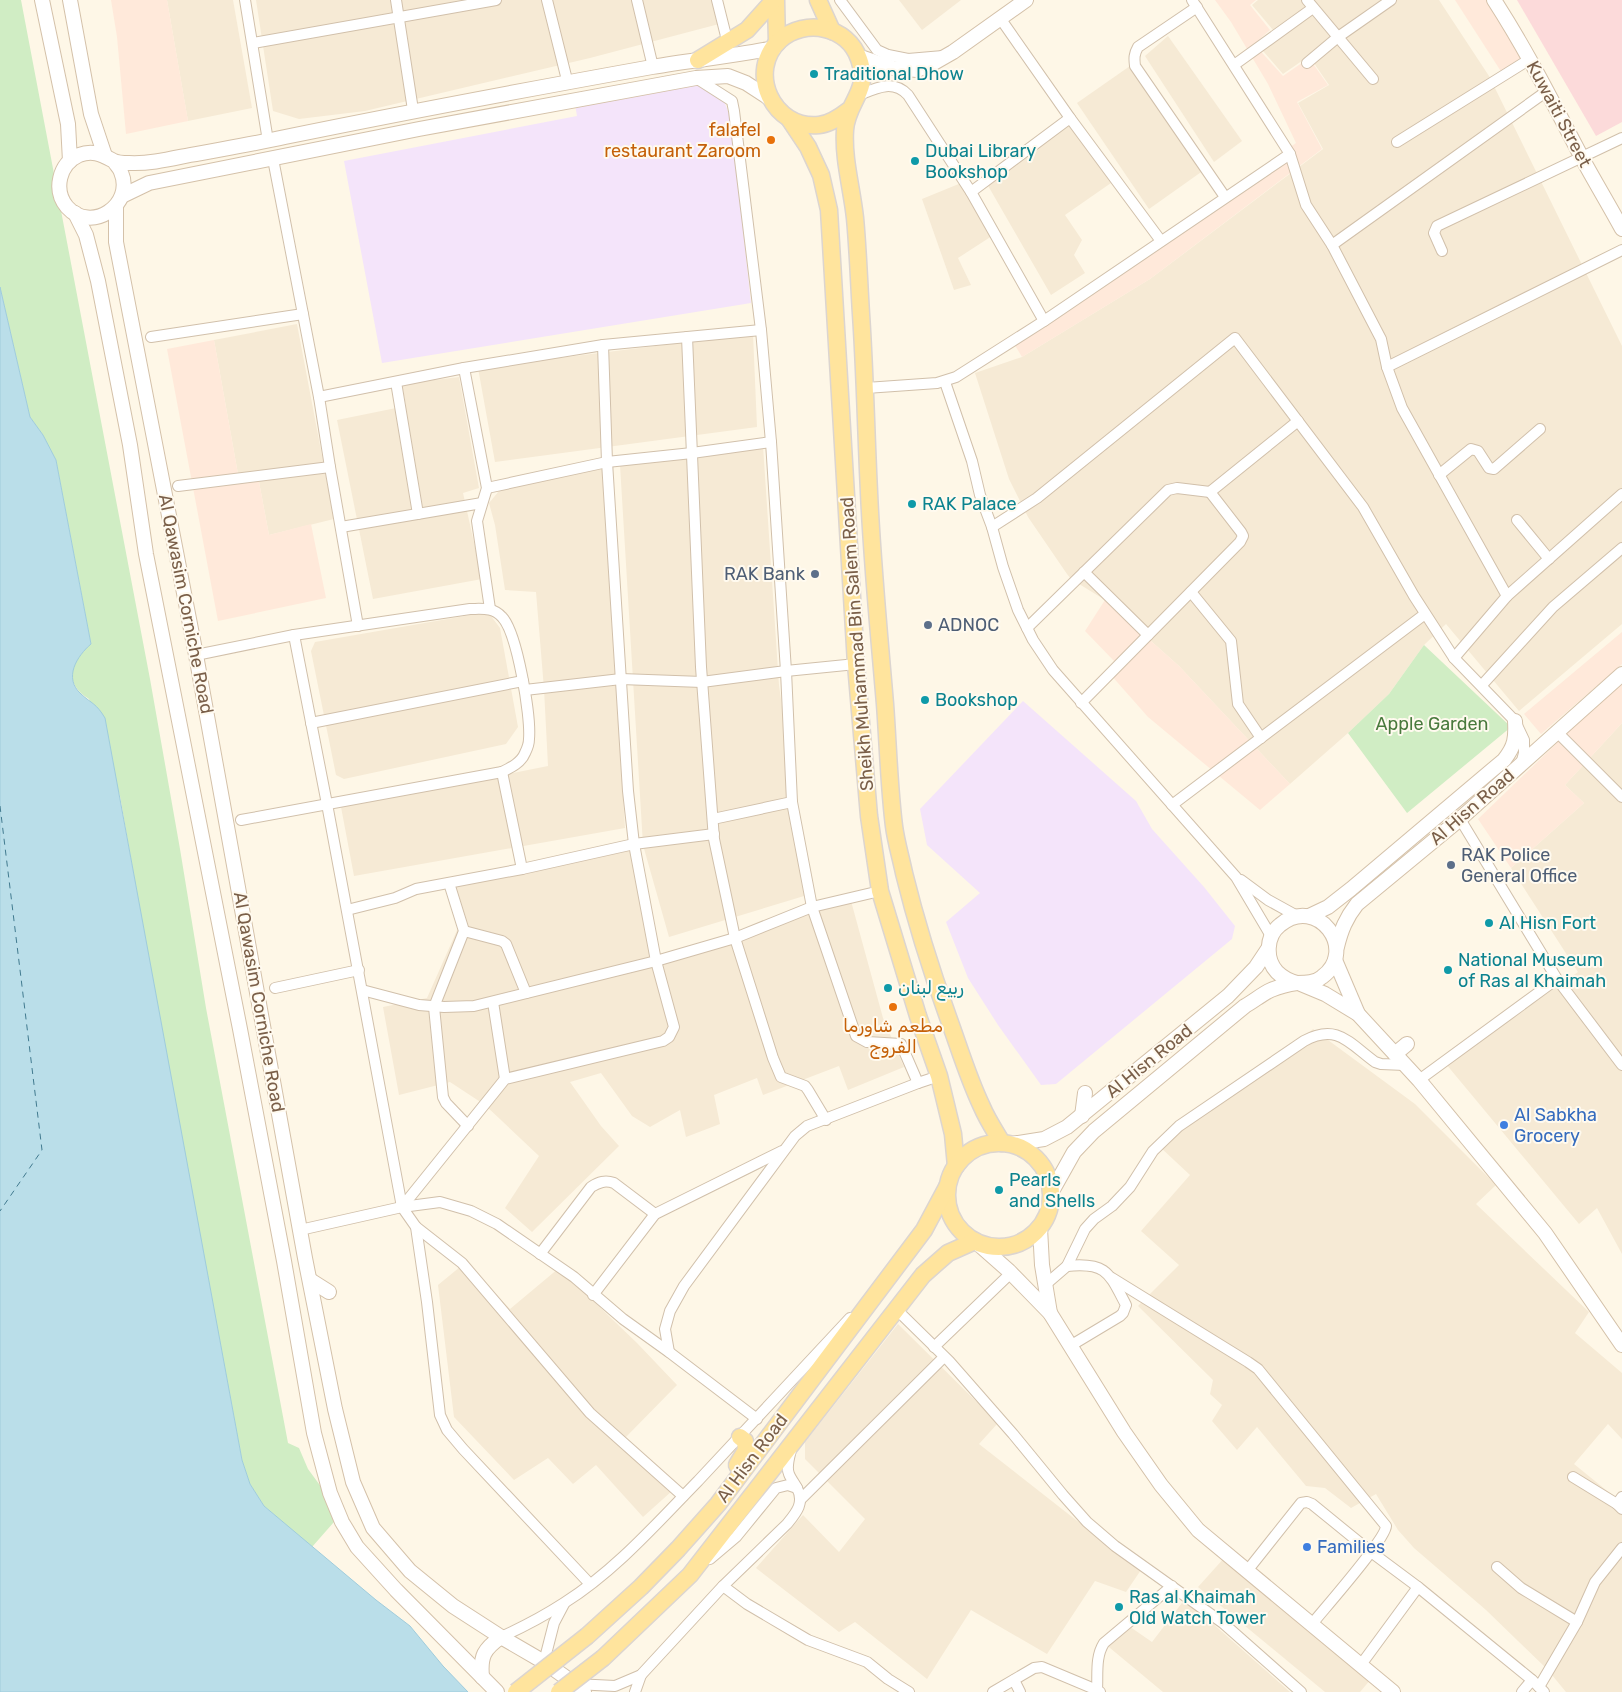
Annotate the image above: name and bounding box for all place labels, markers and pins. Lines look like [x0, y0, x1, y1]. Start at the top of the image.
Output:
place label: Traditional Dhow [824, 63, 964, 85]
marker: Traditional Dhow [808, 68, 820, 80]
place label: falafel restaurant Zaroom [604, 119, 761, 162]
marker: falafel restaurant Zaroom [765, 134, 777, 146]
place label: Dubai Library Bookshop [925, 140, 1036, 183]
marker: Dubai Library Bookshop [909, 155, 921, 167]
place label: RAK Palace [922, 493, 1017, 515]
marker: RAK Palace [906, 498, 918, 510]
place label: RAK Bank [724, 563, 806, 585]
marker: RAK Bank [809, 568, 821, 580]
place label: ADNOC [938, 614, 999, 636]
marker: ADNOC [922, 619, 934, 631]
place label: Bookshop [935, 689, 1018, 711]
marker: Bookshop [919, 694, 931, 706]
place label: RAK Police General Office [1461, 844, 1577, 887]
marker: RAK Police General Office [1445, 859, 1457, 871]
place label: Al Hisn Fort [1499, 912, 1596, 934]
marker: Al Hisn Fort [1483, 917, 1495, 929]
place label: National Museum of Ras al Khaimah [1458, 949, 1606, 992]
marker: National Museum of Ras al Khaimah [1442, 964, 1454, 976]
place label: ربيع لبنان [898, 977, 964, 1001]
marker: ربيع لبنان [882, 982, 894, 994]
marker: مطعم شاورما الفروج [887, 1001, 899, 1013]
place label: مطعم شاورما الفروج [843, 1015, 943, 1059]
place label: Al Sabkha Grocery [1514, 1104, 1597, 1147]
marker: Al Sabkha Grocery [1498, 1119, 1510, 1131]
place label: Pearls and Shells [1009, 1169, 1095, 1212]
marker: Pearls and Shells [993, 1184, 1005, 1196]
place label: Families [1317, 1536, 1385, 1558]
marker: Families [1301, 1541, 1313, 1553]
place label: Ras al Khaimah Old Watch Tower [1129, 1586, 1266, 1629]
marker: Ras al Khaimah Old Watch Tower [1113, 1601, 1125, 1613]

